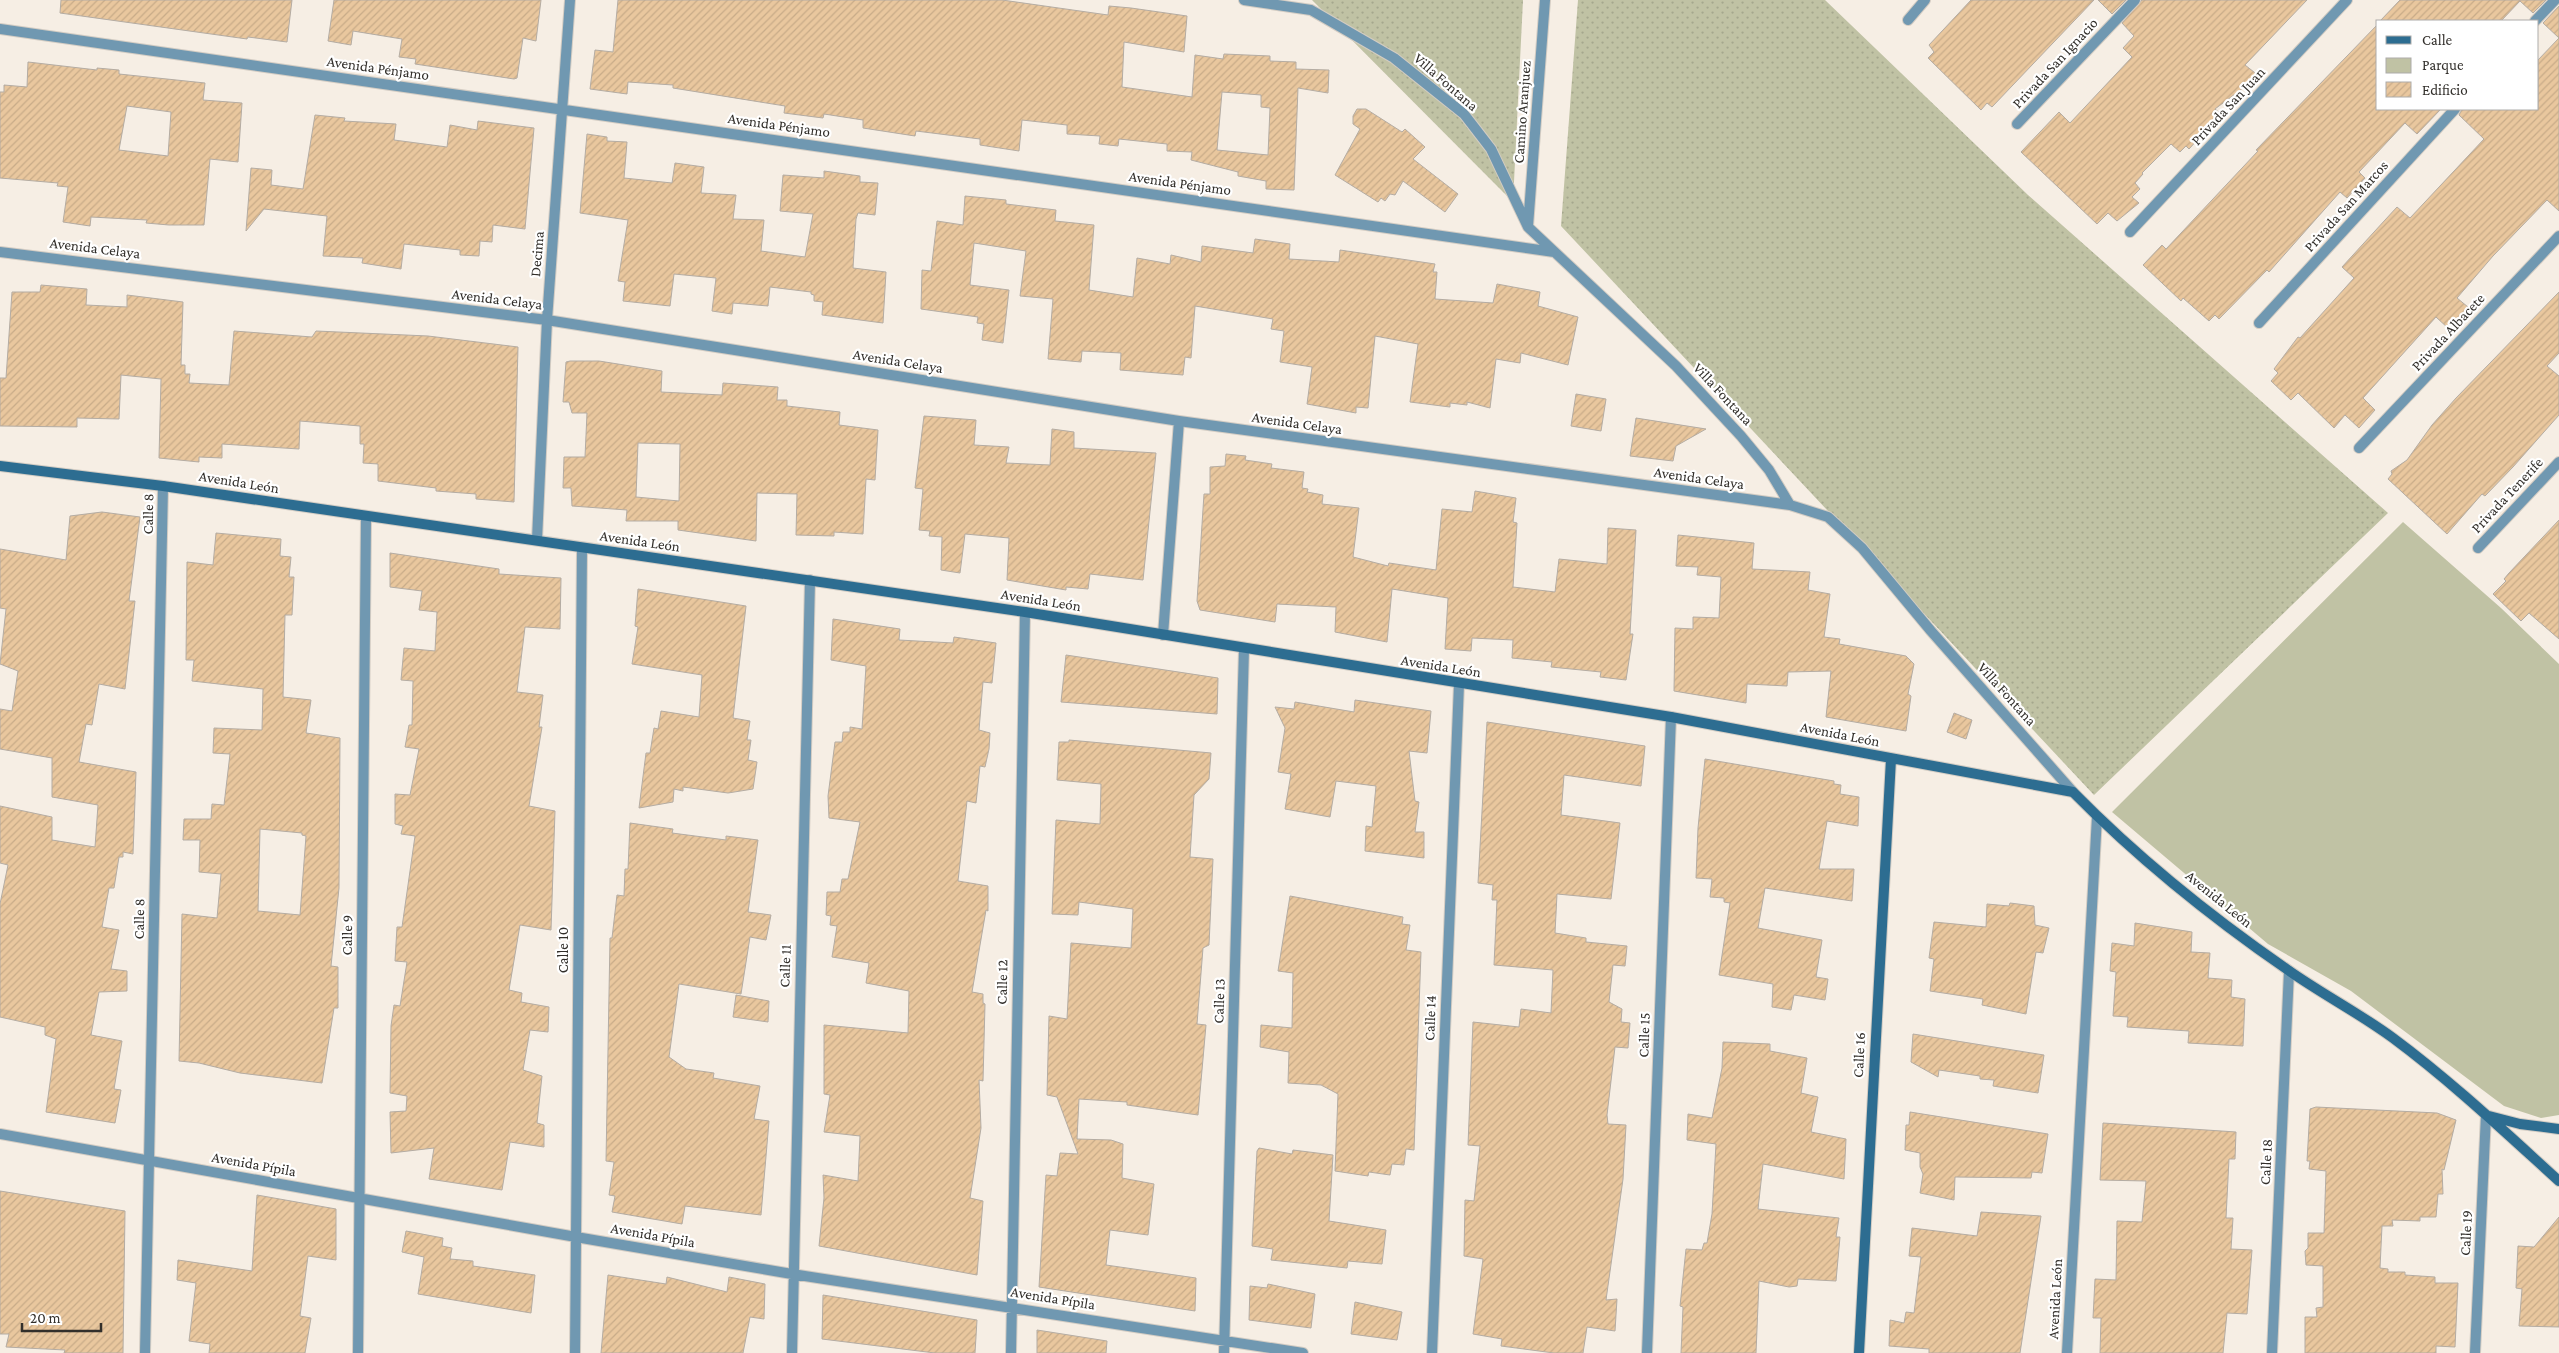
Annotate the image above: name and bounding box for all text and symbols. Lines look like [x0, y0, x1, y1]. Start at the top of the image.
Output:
street label: Privada San Ignacio [2009, 15, 2102, 112]
legend [2376, 20, 2539, 110]
text: Calle [2422, 32, 2453, 48]
street label: Villa Fontana [1411, 50, 1481, 114]
street label: Avenida Pénjamo [326, 53, 430, 84]
text: Parque [2422, 57, 2464, 74]
street label: Camino Aranjuez [1510, 60, 1535, 164]
street label: Privada San Juan [2188, 64, 2269, 149]
text: Edificio [2422, 82, 2468, 98]
street label: Avenida Pénjamo [727, 110, 831, 141]
street label: Privada San Marcos [2301, 157, 2391, 255]
street label: Avenida Pénjamo [1128, 168, 1232, 199]
street label: Decima [527, 230, 547, 277]
street label: Avenida Celaya [49, 235, 141, 262]
street label: Avenida Celaya [451, 286, 543, 313]
street label: Privada Albacete [2408, 290, 2488, 374]
street label: Avenida Celaya [852, 346, 944, 377]
street label: Villa Fontana [1690, 360, 1756, 428]
street label: Avenida Celaya [1251, 409, 1343, 438]
street label: Privada Tenerife [2468, 454, 2546, 536]
street label: Avenida Celaya [1653, 464, 1745, 493]
street label: Avenida León [198, 468, 280, 496]
street label: Calle 8 [140, 493, 156, 535]
street label: Avenida León [599, 527, 681, 555]
street label: Avenida León [1000, 586, 1082, 614]
street label: Avenida León [1400, 652, 1482, 680]
street label: Villa Fontana [1975, 659, 2040, 729]
street label: Avenida León [1799, 718, 1881, 750]
street label: Avenida León [2183, 867, 2255, 931]
street label: Calle 8 [131, 898, 147, 940]
street label: Calle 9 [339, 915, 355, 955]
street label: Calle 10 [555, 927, 571, 973]
street label: Calle 11 [776, 944, 794, 988]
street label: Calle 12 [994, 959, 1010, 1005]
street label: Calle 13 [1210, 978, 1228, 1024]
street label: Calle 14 [1421, 995, 1439, 1041]
street label: Calle 15 [1635, 1012, 1653, 1058]
street label: Calle 16 [1850, 1032, 1868, 1078]
street label: Calle 18 [2257, 1139, 2275, 1185]
street label: Avenida Pípila [210, 1149, 297, 1180]
street label: Calle 19 [2457, 1210, 2475, 1256]
street label: Avenida Pípila [609, 1220, 696, 1251]
street label: Avenida León [2045, 1258, 2065, 1340]
street label: Avenida Pípila [1009, 1283, 1096, 1314]
scale bar [22, 1300, 101, 1332]
text: 20 m [30, 1310, 61, 1326]

